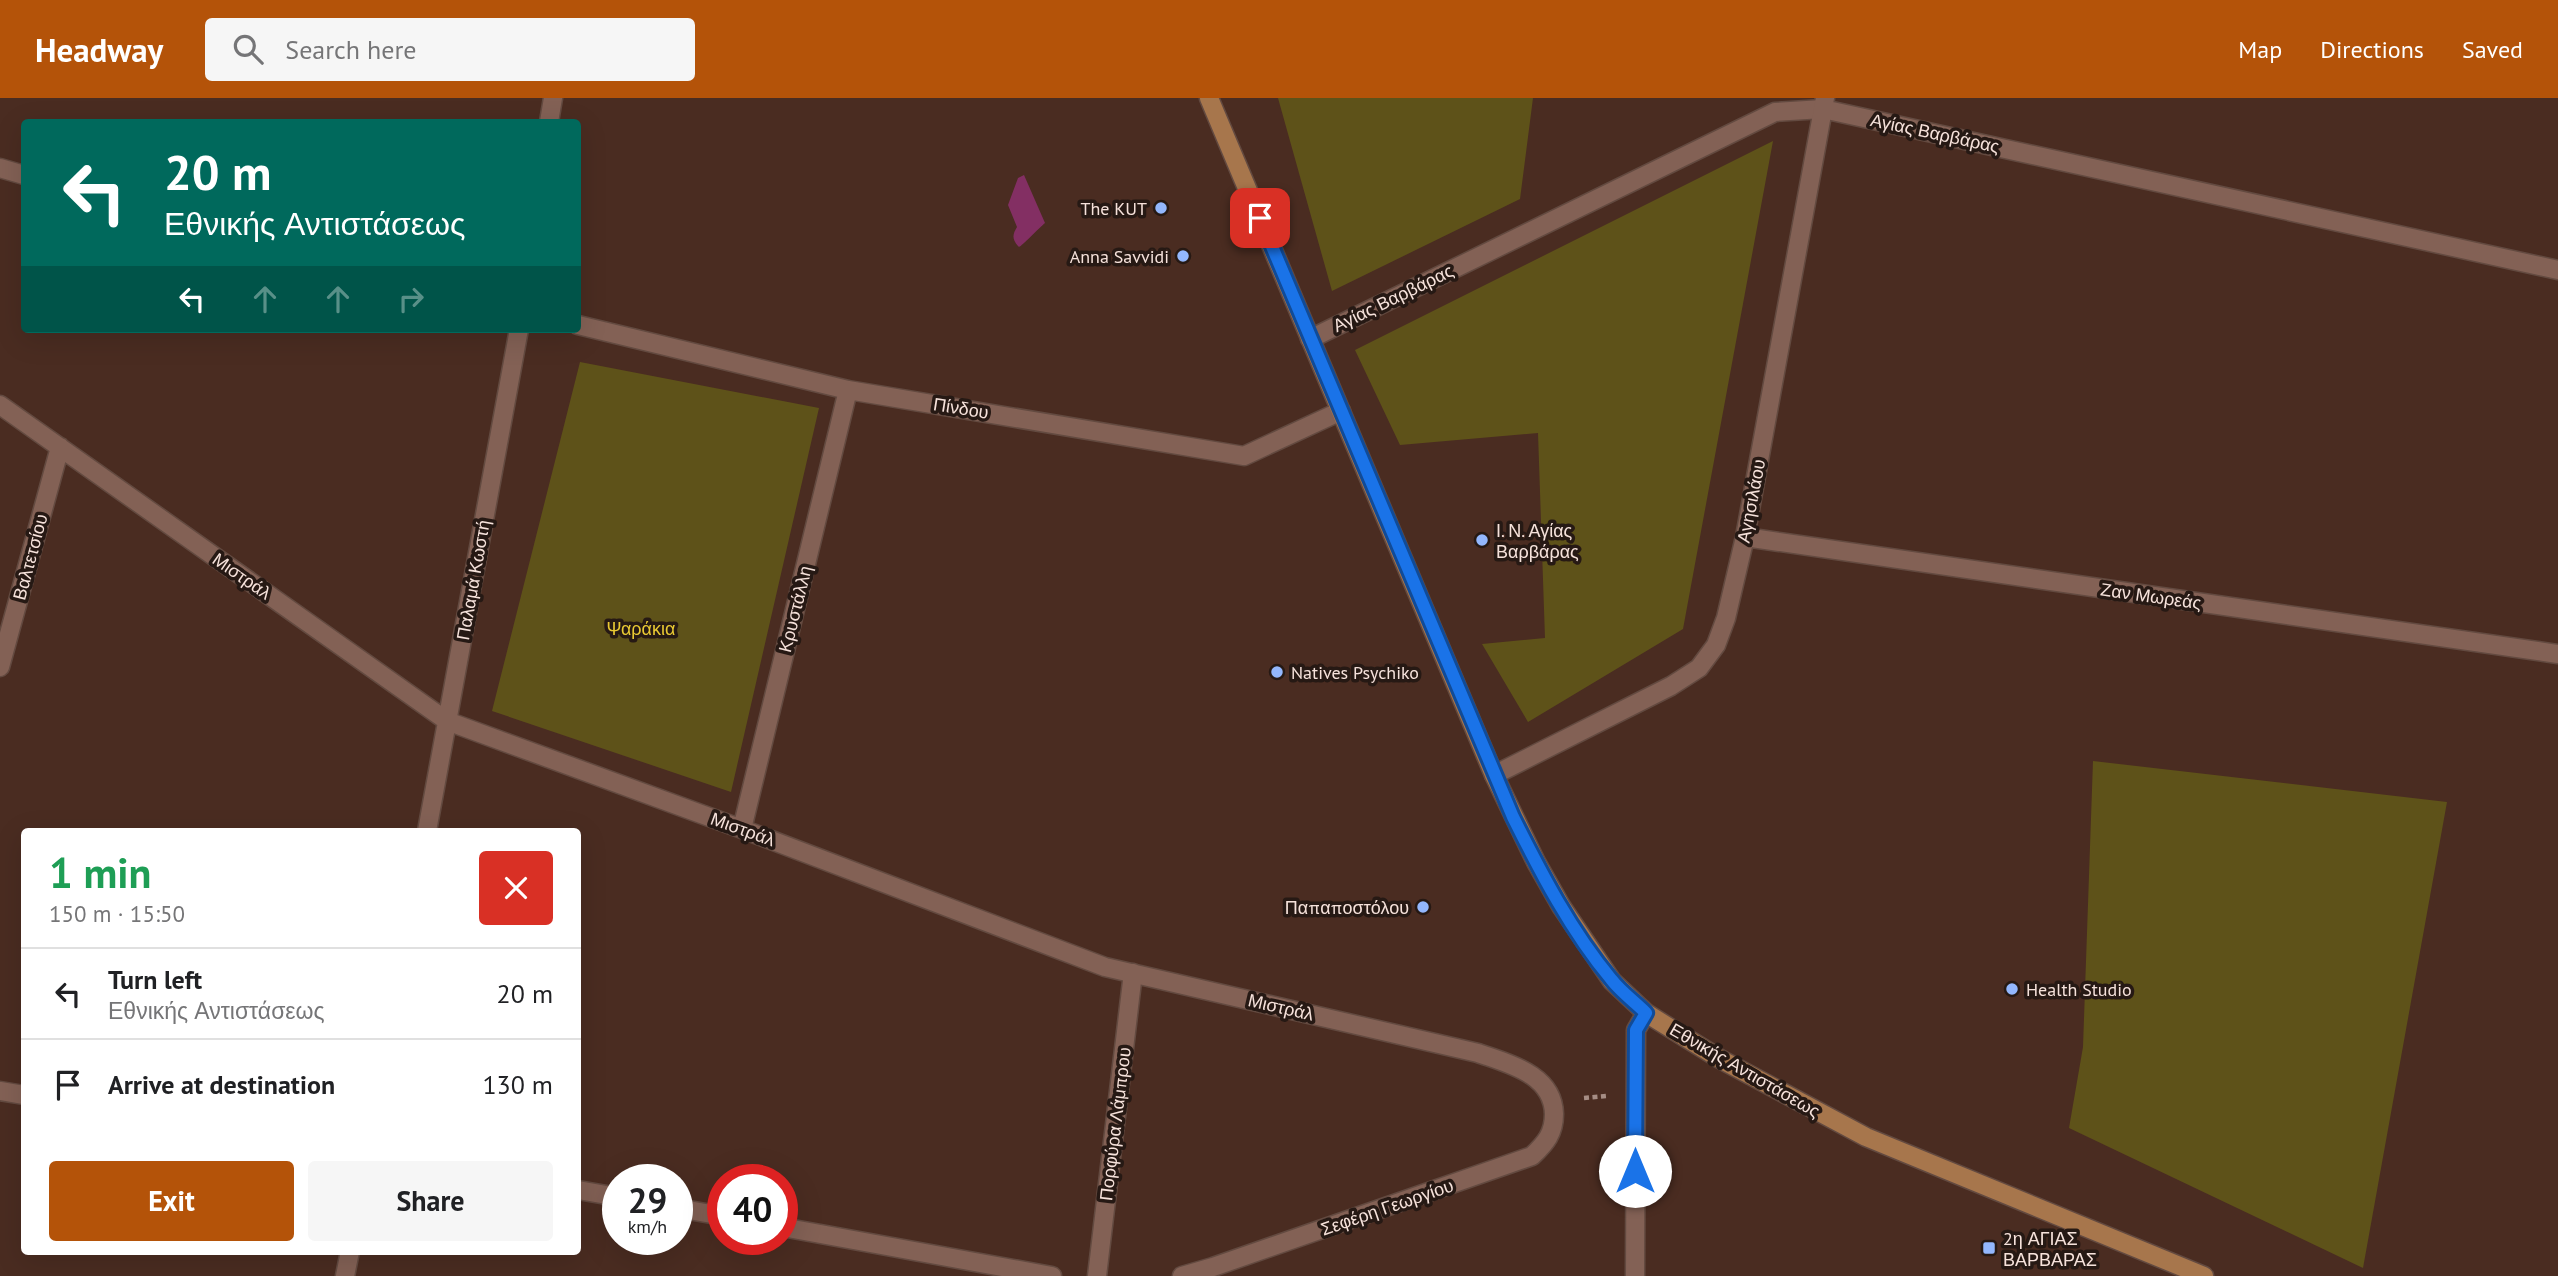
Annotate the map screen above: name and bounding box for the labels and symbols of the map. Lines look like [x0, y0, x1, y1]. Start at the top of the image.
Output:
street label: Αγίας Βαρβάρας [1868, 108, 2002, 158]
pin [1230, 188, 1290, 248]
place label: The KUT [1081, 197, 1147, 220]
marker: The KUT [1153, 200, 1169, 216]
place label: Anna Savvidi [1070, 245, 1169, 268]
marker: Anna Savvidi [1175, 248, 1191, 264]
street label: Αγίας Βαρβάρας [1329, 259, 1457, 337]
street label: Πίνδου [932, 392, 990, 424]
street label: Αγησιλάου [1732, 457, 1770, 545]
street label: Βαλτετσίου [7, 511, 53, 603]
street label: Παλαμά Κωστή [451, 518, 495, 642]
place label: Ι. Ν. Αγίας Βαρβάρας [1496, 519, 1579, 563]
marker: Ι. Ν. Αγίας Βαρβάρας [1474, 532, 1490, 548]
street label: Μιστράλ [208, 547, 276, 605]
street label: Κρυστάλλη [773, 563, 817, 655]
street label: Ζαν Μωρεάς [2099, 578, 2203, 615]
park label: Ψαράκια [607, 617, 675, 640]
place label: Natives Psychiko [1291, 661, 1419, 684]
marker: Natives Psychiko [1269, 664, 1285, 680]
street label: Μιστράλ [708, 807, 778, 851]
place label: Παπαποστόλου [1285, 896, 1409, 919]
marker: Παπαποστόλου [1415, 899, 1431, 915]
place label: Health Studio [2026, 978, 2132, 1001]
marker: Health Studio [2004, 981, 2020, 997]
street label: Μιστράλ [1246, 988, 1316, 1026]
street label: Εθνικής Αντιστάσεως [1666, 1018, 1824, 1123]
street label: Πορφύρα Λάμπρου [1094, 1046, 1136, 1202]
position arrow [1598, 1134, 1672, 1208]
speed limit sign: 40 [707, 1164, 798, 1255]
street label: Σεφέρη Γεωργίου [1318, 1173, 1456, 1241]
place label: 2η ΑΓΙΑΣ ΒΑΡΒΑΡΑΣ [2003, 1227, 2097, 1271]
marker: 2η ΑΓΙΑΣ ΒΑΡΒΑΡΑΣ [1981, 1240, 1997, 1256]

